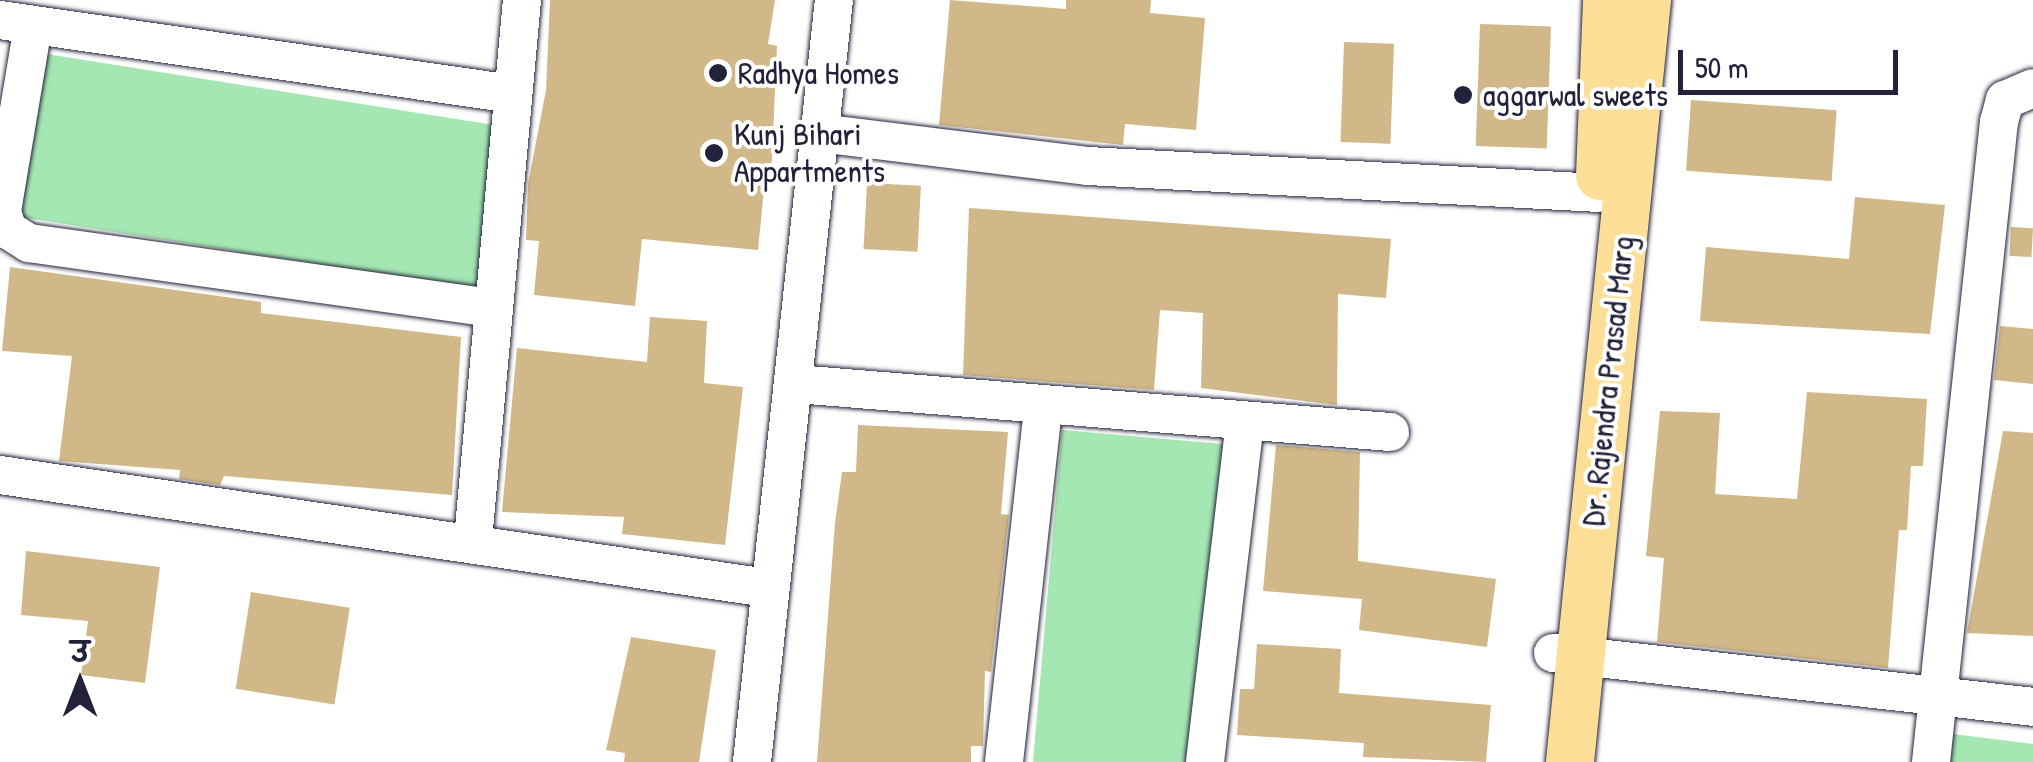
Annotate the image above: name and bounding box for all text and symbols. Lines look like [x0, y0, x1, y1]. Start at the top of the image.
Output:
scale bar [1683, 30, 1903, 92]
text: 50 m [1695, 47, 1748, 87]
place label: Radhya Homes [738, 54, 899, 92]
marker: Radhya Homes [707, 62, 729, 84]
place label: aggarwal sweets [1483, 76, 1668, 114]
marker: aggarwal sweets [1452, 84, 1474, 106]
place label: Kunj Bihari Appartments [734, 116, 885, 191]
marker: Kunj Bihari Appartments [703, 142, 725, 164]
street label: Dr. Rajendra Prasad Marg [1574, 234, 1642, 528]
north arrow [30, 632, 130, 732]
text: उ [71, 633, 89, 671]

